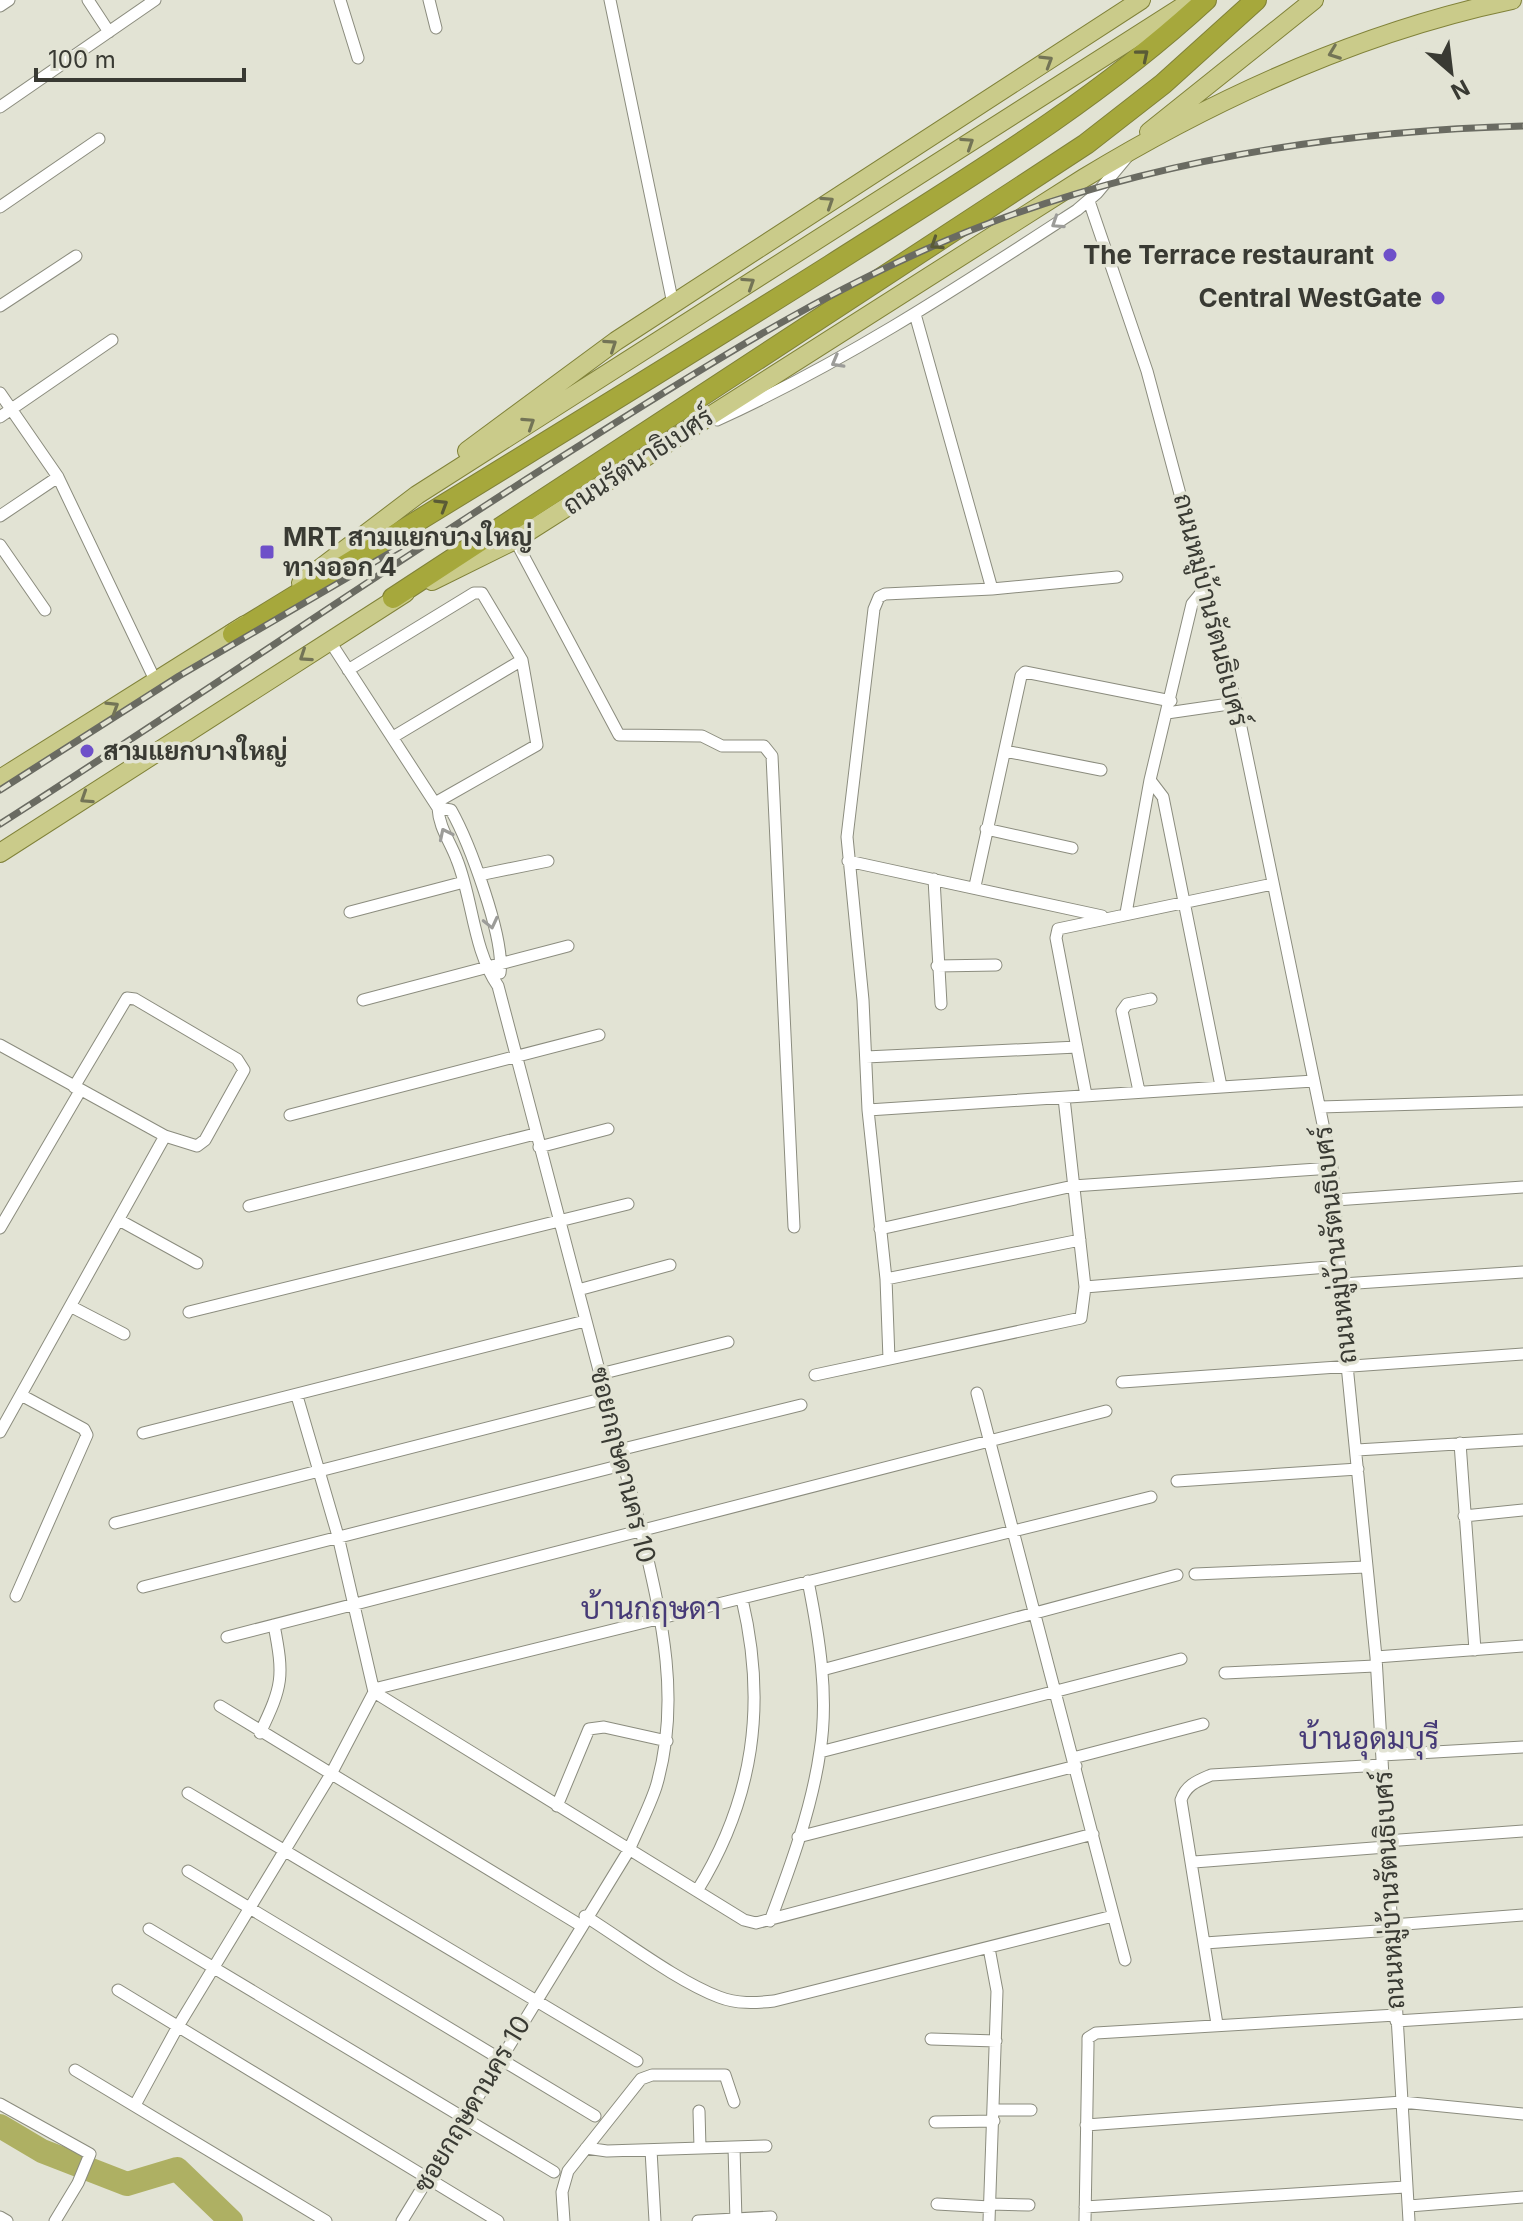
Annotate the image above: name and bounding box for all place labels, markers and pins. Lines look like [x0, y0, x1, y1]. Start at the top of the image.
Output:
place label: The Terrace restaurant [1083, 239, 1374, 270]
marker: The Terrace restaurant [1381, 246, 1399, 264]
place label: Central WestGate [1198, 282, 1422, 313]
marker: Central WestGate [1429, 289, 1447, 307]
place label: MRT สามแยกบางใหญ่ ทางออก 4 [283, 520, 532, 582]
marker: MRT สามแยกบางใหญ่ ทางออก 4 [258, 543, 276, 561]
place label: สามแยกบางใหญ่ [103, 734, 288, 767]
marker: สามแยกบางใหญ่ [78, 742, 96, 760]

